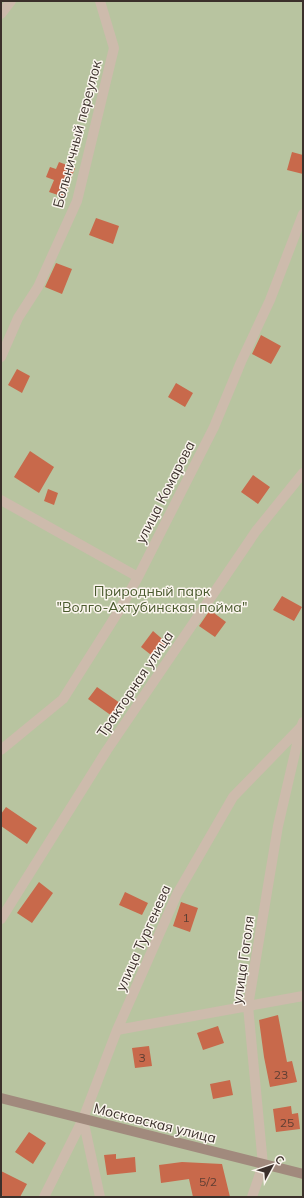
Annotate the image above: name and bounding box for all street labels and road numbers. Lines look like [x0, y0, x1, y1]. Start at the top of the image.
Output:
street label: Больничный переулок [49, 58, 105, 210]
street label: улица Комарова [131, 438, 199, 546]
street label: Тракторная улица [93, 628, 177, 740]
street label: улица Тургенева [111, 882, 175, 994]
street label: улица Гоголя [228, 915, 258, 1005]
street label: Московская улица [92, 1099, 218, 1147]

